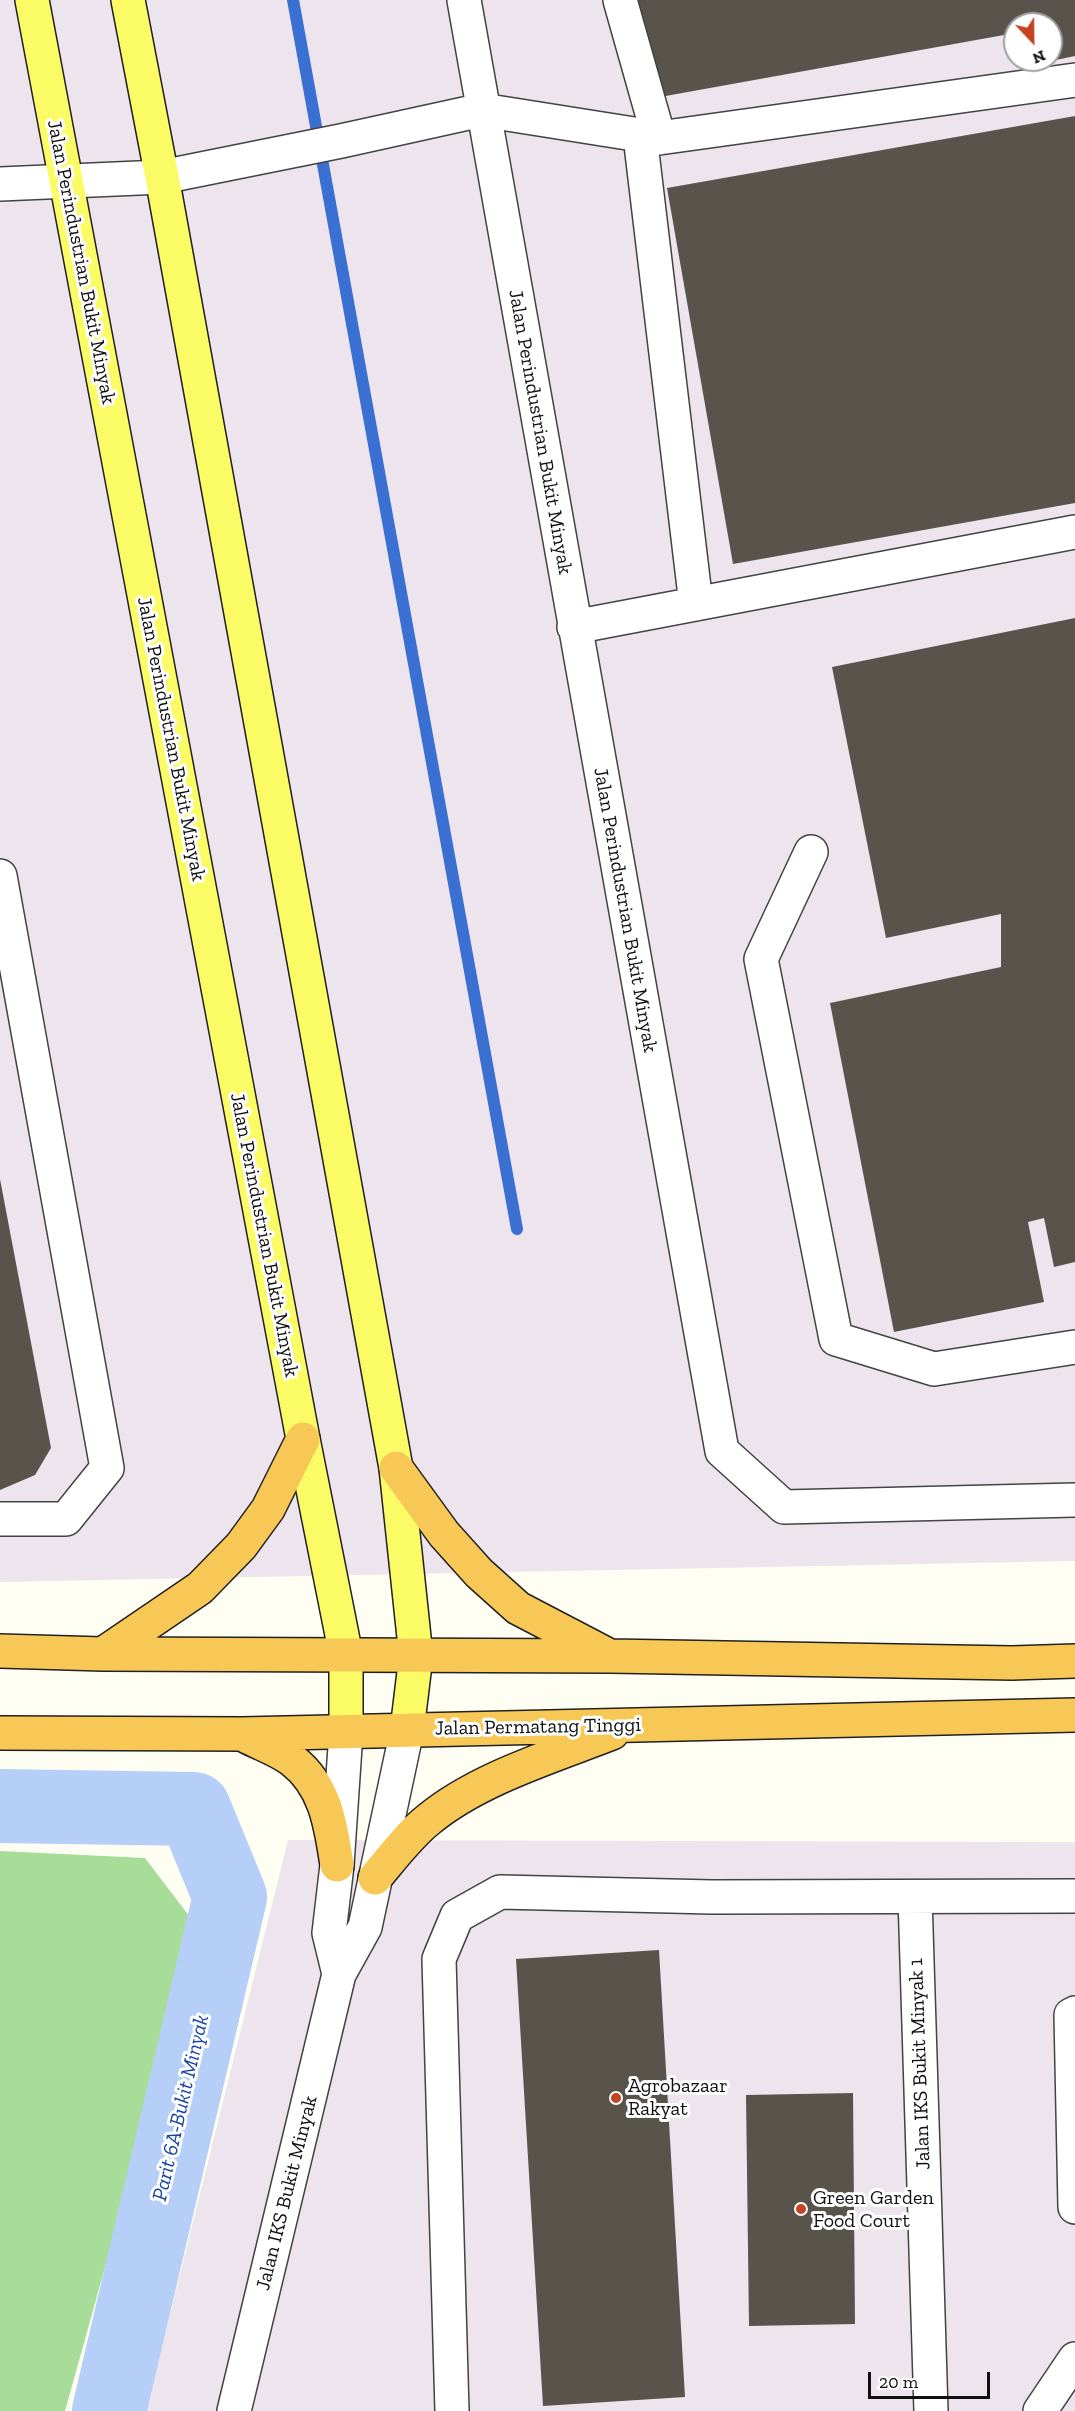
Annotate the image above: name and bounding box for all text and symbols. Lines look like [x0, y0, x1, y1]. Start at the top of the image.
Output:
north arrow [1003, 12, 1063, 72]
text: N [1030, 46, 1048, 68]
street label: Jalan Perindustrian Bukit Minyak [42, 118, 120, 406]
street label: Jalan Perindustrian Bukit Minyak [503, 288, 577, 576]
street label: Jalan Perindustrian Bukit Minyak [132, 595, 210, 883]
street label: Jalan Perindustrian Bukit Minyak [588, 766, 662, 1054]
street label: Jalan Perindustrian Bukit Minyak [225, 1091, 303, 1379]
street label: Jalan Permatang Tinggi [435, 1713, 641, 1741]
street label: Jalan IKS Bukit Minyak 1 [904, 1958, 936, 2170]
water label: Parit 6A-Bukit Minyak [147, 2013, 215, 2203]
place label: Agrobazaar Rakyat [628, 2074, 728, 2121]
marker: Agrobazaar Rakyat [609, 2091, 623, 2105]
street label: Jalan IKS Bukit Minyak [251, 2093, 323, 2293]
place label: Green Garden Food Court [813, 2186, 934, 2233]
marker: Green Garden Food Court [794, 2202, 808, 2216]
scale bar [871, 2360, 992, 2398]
text: 20 m [879, 2371, 918, 2393]

